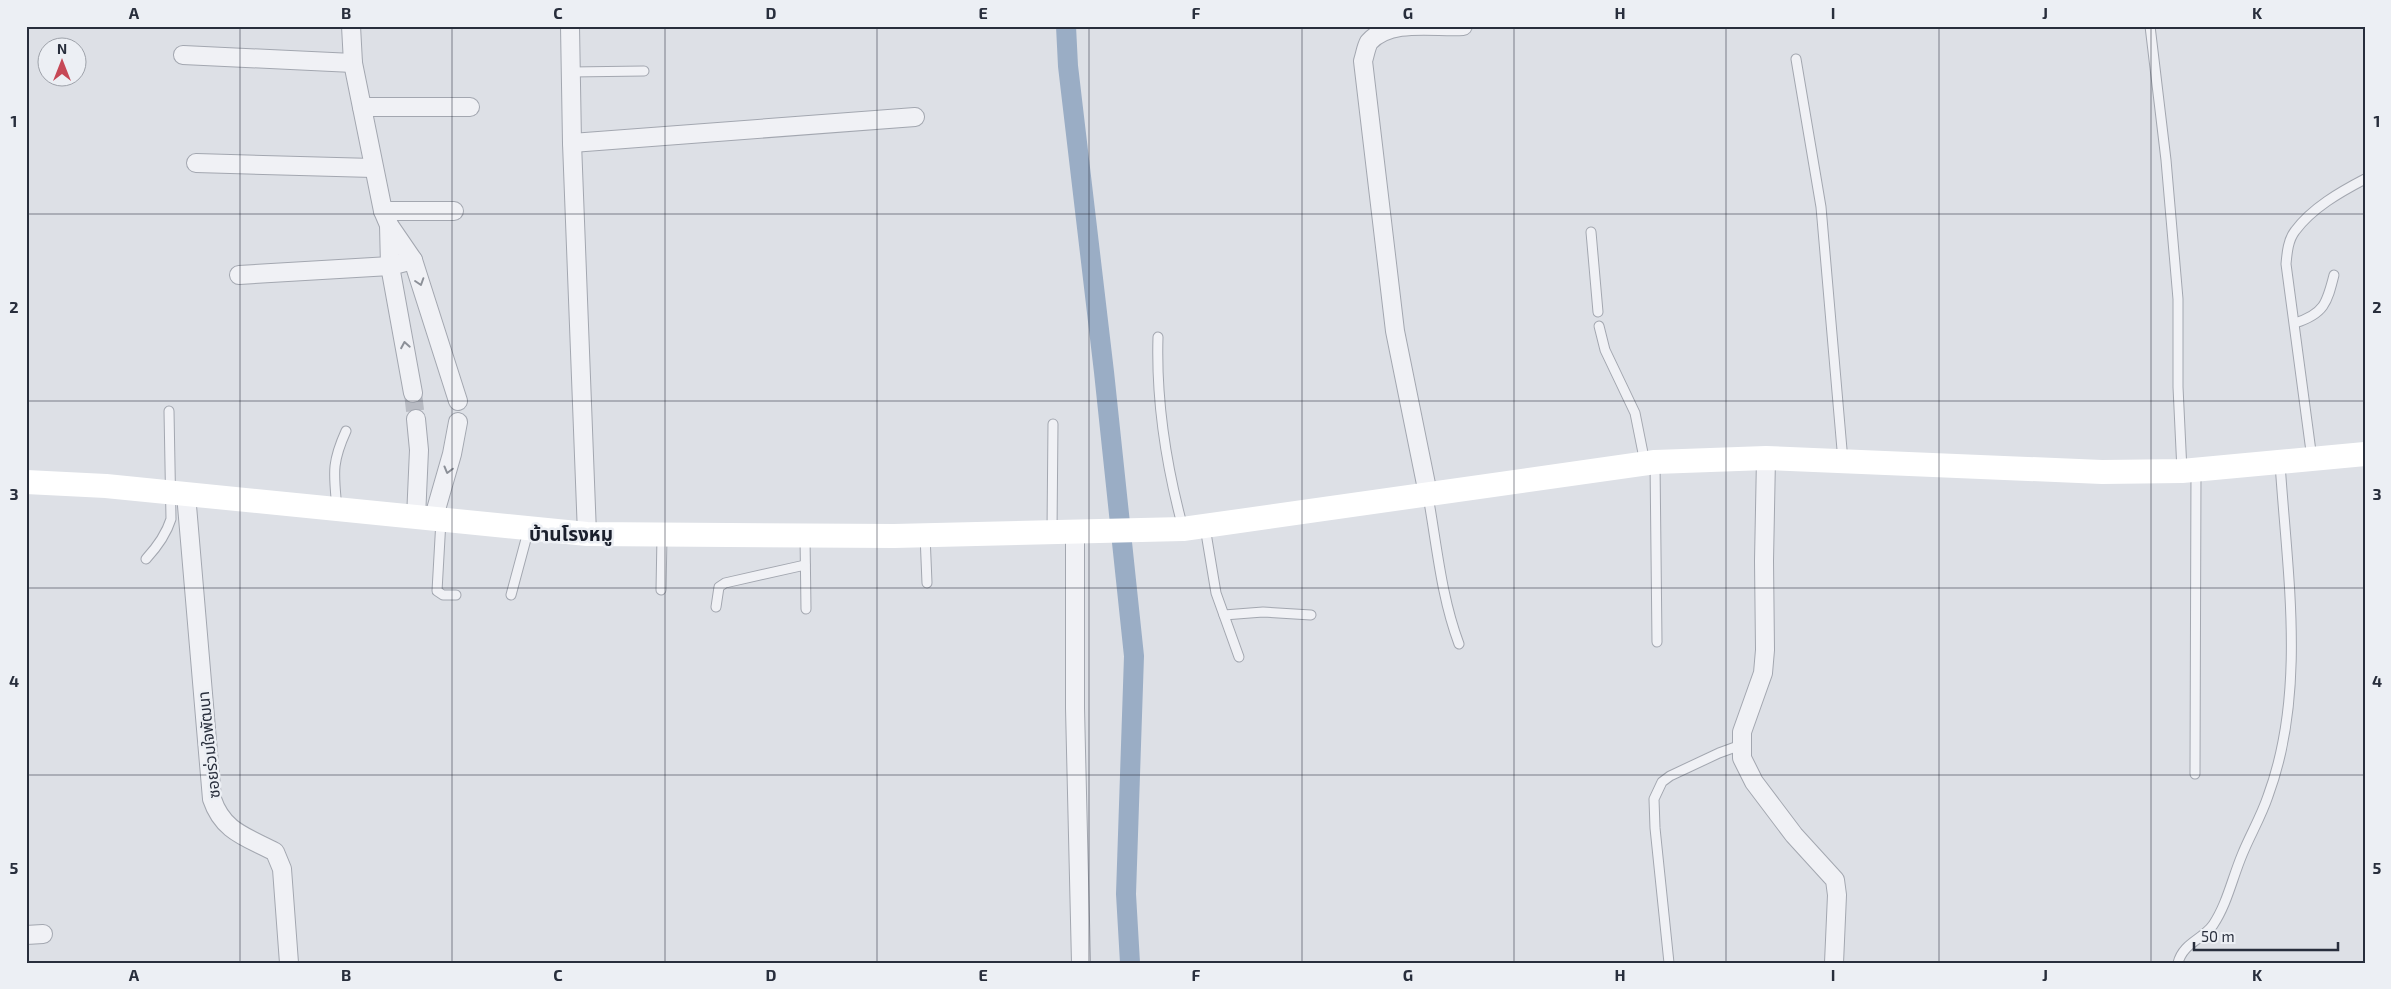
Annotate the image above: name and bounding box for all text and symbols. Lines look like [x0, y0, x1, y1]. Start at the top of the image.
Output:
text: A [129, 3, 140, 22]
text: B [341, 3, 351, 22]
text: C [553, 3, 563, 22]
text: D [766, 3, 777, 22]
text: E [978, 3, 988, 22]
text: F [1192, 3, 1201, 22]
text: G [1403, 3, 1413, 22]
text: H [1614, 3, 1626, 22]
text: I [1831, 3, 1835, 22]
text: J [2042, 3, 2048, 22]
text: K [2252, 3, 2263, 22]
north arrow [38, 38, 88, 88]
text: N [57, 40, 67, 57]
text: 1 [11, 111, 17, 130]
text: 1 [2374, 111, 2380, 130]
one-way arrow [415, 278, 425, 286]
text: 2 [9, 297, 19, 316]
text: 2 [2372, 297, 2382, 316]
one-way arrow [400, 341, 411, 350]
one-way arrow [443, 465, 454, 474]
text: 3 [9, 484, 19, 503]
text: 3 [2372, 484, 2382, 503]
district label: บ้านโรงหมู [529, 522, 613, 546]
text: 4 [9, 671, 19, 690]
text: 4 [2372, 671, 2382, 690]
street label: ซอยร่วมใจพัฒนา [193, 690, 223, 800]
text: 5 [10, 858, 19, 877]
text: 5 [2373, 858, 2382, 877]
scale bar [2194, 919, 2337, 951]
text: 50 m [2201, 927, 2235, 945]
text: A [129, 965, 140, 984]
text: B [341, 965, 351, 984]
text: C [553, 965, 563, 984]
text: D [766, 965, 777, 984]
text: E [978, 965, 988, 984]
text: F [1192, 965, 1201, 984]
text: G [1403, 965, 1413, 984]
text: H [1614, 965, 1626, 984]
text: I [1831, 965, 1835, 984]
text: J [2042, 965, 2048, 984]
text: K [2252, 965, 2263, 984]

